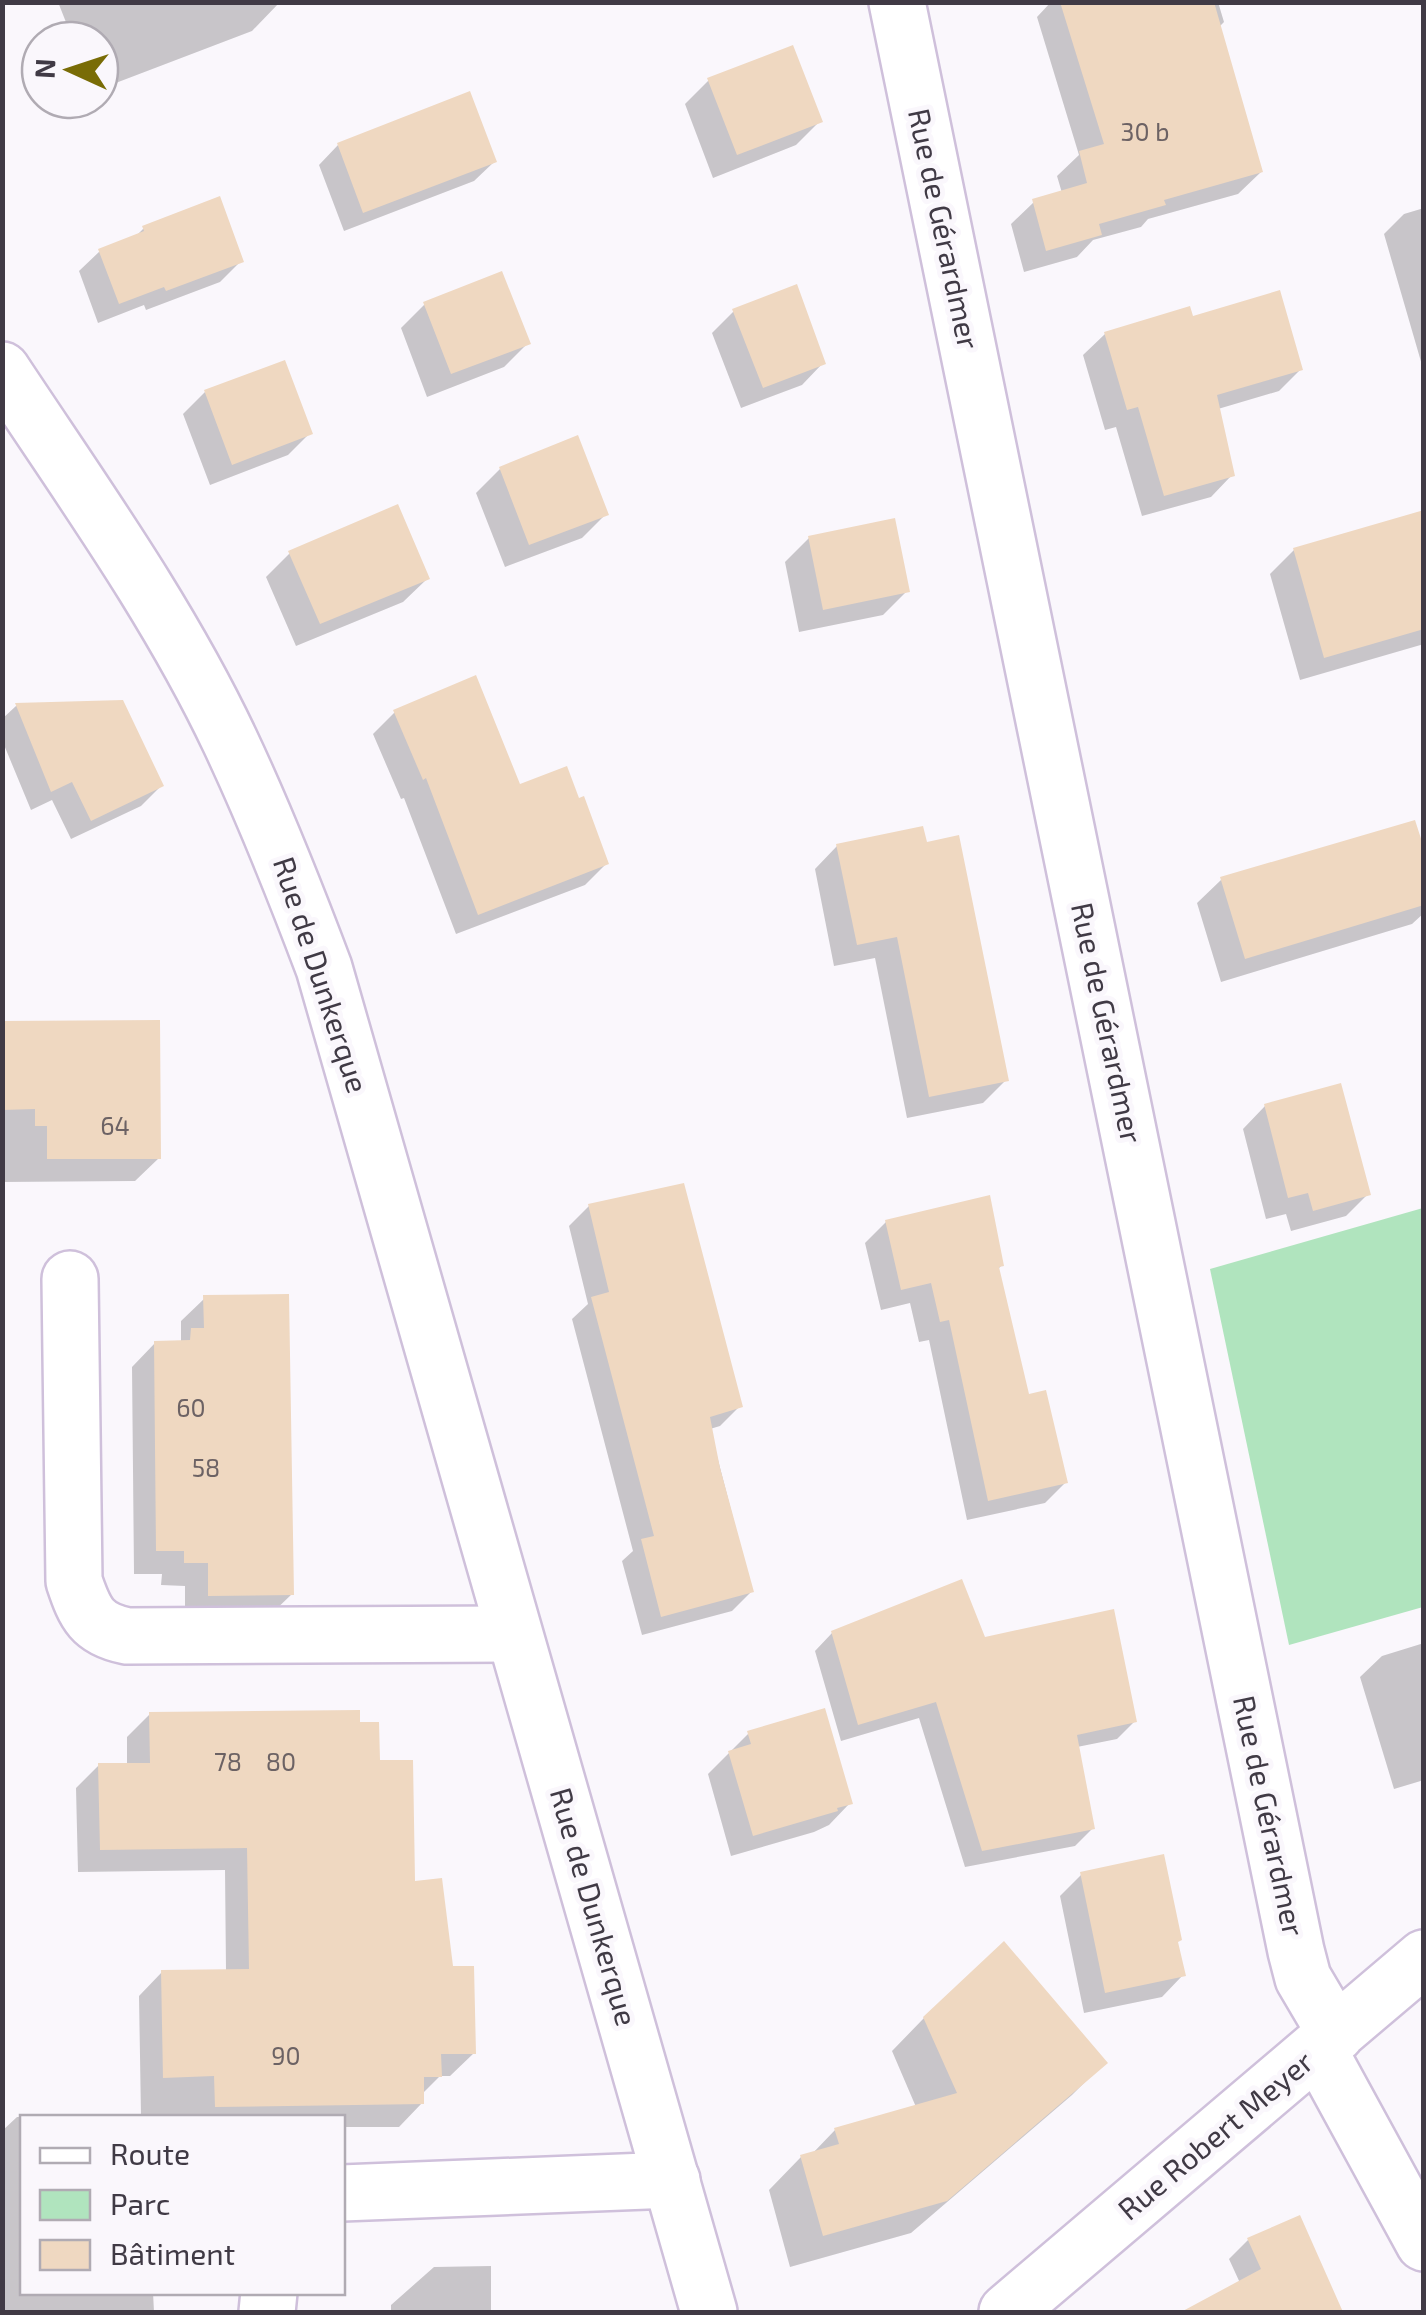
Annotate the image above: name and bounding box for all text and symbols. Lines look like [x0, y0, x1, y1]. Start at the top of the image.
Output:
north arrow [20, 20, 120, 120]
text: N [27, 58, 62, 80]
street label: Rue de Gérardmer [902, 105, 988, 352]
house number: 30 b [1121, 116, 1169, 146]
street label: Rue de Dunkerque [267, 852, 377, 1097]
street label: Rue de Gérardmer [1065, 899, 1151, 1146]
house number: 64 [100, 1110, 130, 1140]
house number: 60 [176, 1392, 206, 1422]
house number: 58 [192, 1452, 220, 1482]
street label: Rue de Gérardmer [1227, 1692, 1313, 1939]
house number: 78 [214, 1746, 242, 1776]
house number: 80 [266, 1746, 296, 1776]
street label: Rue de Dunkerque [544, 1783, 646, 2030]
house number: 90 [271, 2040, 301, 2070]
street label: Rue Robert Meyer [1110, 2042, 1320, 2226]
legend [20, 2115, 345, 2295]
text: Route [110, 2135, 190, 2171]
text: Parc [110, 2185, 170, 2221]
text: Bâtiment [110, 2235, 235, 2271]

